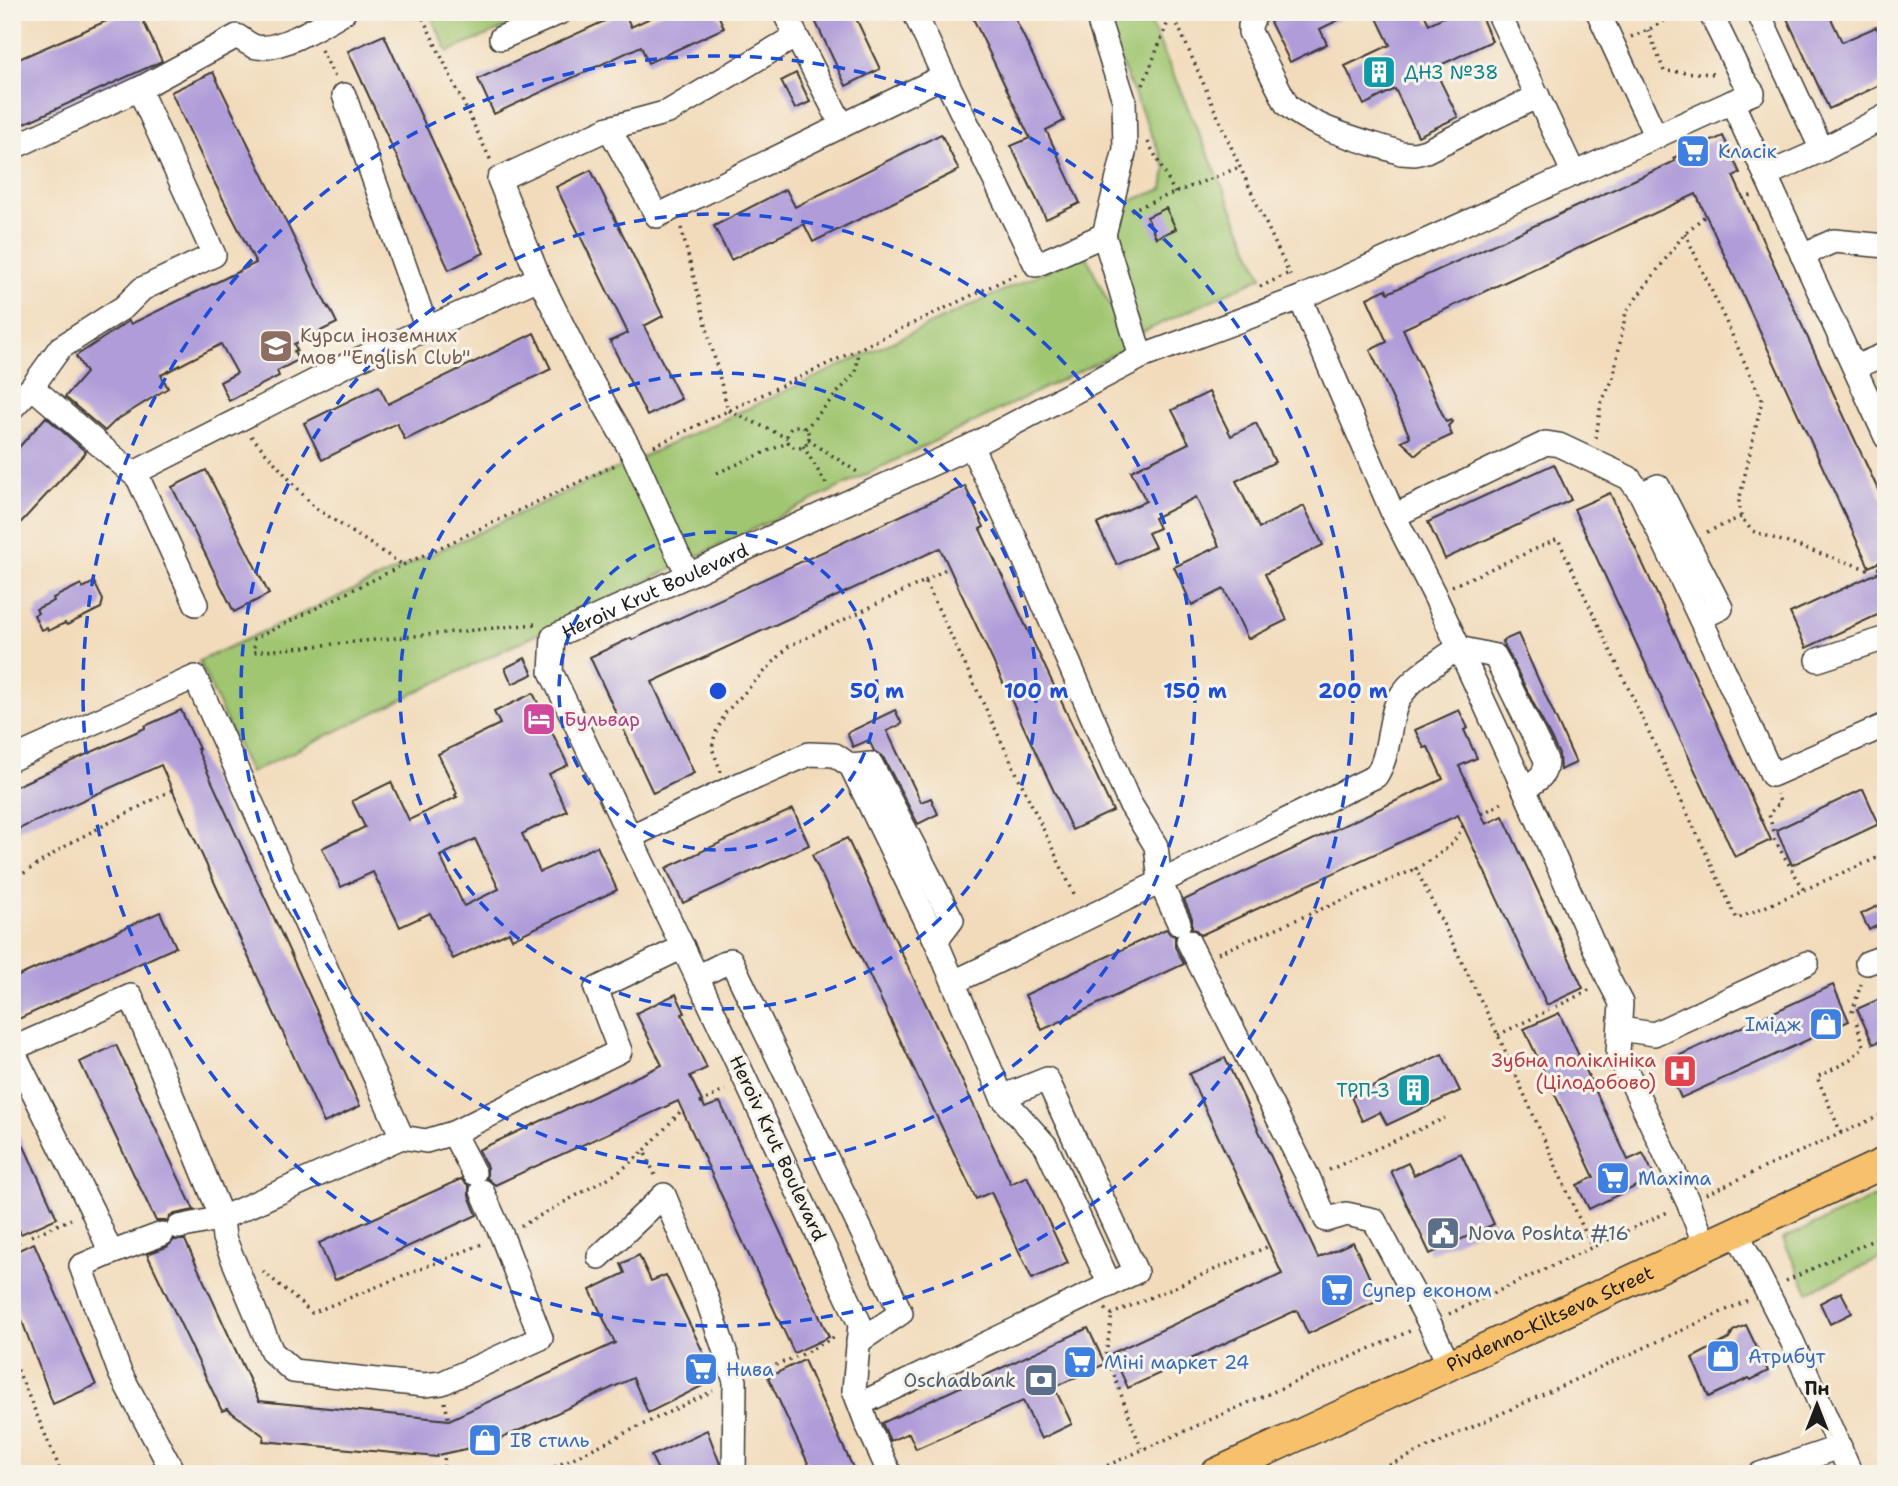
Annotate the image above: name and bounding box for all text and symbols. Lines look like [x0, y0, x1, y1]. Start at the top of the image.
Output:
building icon: ДНЗ №38 [1360, 53, 1398, 91]
place label: ДНЗ №38 [1404, 60, 1499, 85]
supermarket icon: Класік [1674, 132, 1712, 170]
place label: Класік [1718, 139, 1777, 164]
place label: Курси іноземних мов "English Club" [300, 323, 470, 370]
school or university icon: Курси іноземних мов "English Club" [257, 327, 295, 365]
street label: Heroiv Krut Boulevard [557, 537, 752, 644]
text: 50 m [850, 677, 904, 705]
text: 100 m [1004, 677, 1068, 705]
text: 150 m [1163, 677, 1227, 705]
text: 200 m [1318, 677, 1388, 705]
centre of rings [706, 679, 730, 703]
hotel icon: Бульвар [520, 700, 558, 738]
place label: Бульвар [564, 707, 640, 732]
shop icon: Імідж [1807, 1005, 1845, 1043]
place label: Імідж [1745, 1012, 1801, 1037]
place label: Зубна поліклініка (Цілодобово) [1491, 1048, 1656, 1095]
street label: Heroiv Krut Boulevard [724, 1051, 832, 1245]
hospital icon: Зубна поліклініка (Цілодобово) [1661, 1052, 1699, 1090]
building icon: ТРП-3 [1395, 1071, 1433, 1109]
place label: ТРП-3 [1336, 1078, 1390, 1103]
supermarket icon: Maxima [1594, 1159, 1632, 1197]
place label: Maxima [1638, 1166, 1711, 1191]
public building icon: Nova Poshta #16 [1424, 1214, 1462, 1252]
place label: Nova Poshta #16 [1468, 1221, 1629, 1246]
street label: Pivdenno-Kiltseva Street [1442, 1259, 1657, 1377]
supermarket icon: Супер економ [1318, 1271, 1356, 1309]
place label: Супер економ [1362, 1278, 1492, 1303]
shop icon: Атрибут [1704, 1337, 1742, 1375]
supermarket icon: Міні маркет 24 [1061, 1343, 1099, 1381]
place label: Атрибут [1748, 1344, 1826, 1369]
supermarket icon: Нива [682, 1350, 720, 1388]
place label: Міні маркет 24 [1104, 1350, 1249, 1375]
place label: Нива [726, 1357, 774, 1382]
bank icon: Oschadbank [1022, 1361, 1060, 1399]
place label: Oschadbank [903, 1368, 1016, 1393]
north arrow [1783, 1370, 1853, 1440]
text: Пн [1804, 1376, 1830, 1401]
shop icon: ІВ стиль [466, 1421, 504, 1459]
place label: ІВ стиль [510, 1428, 589, 1453]

